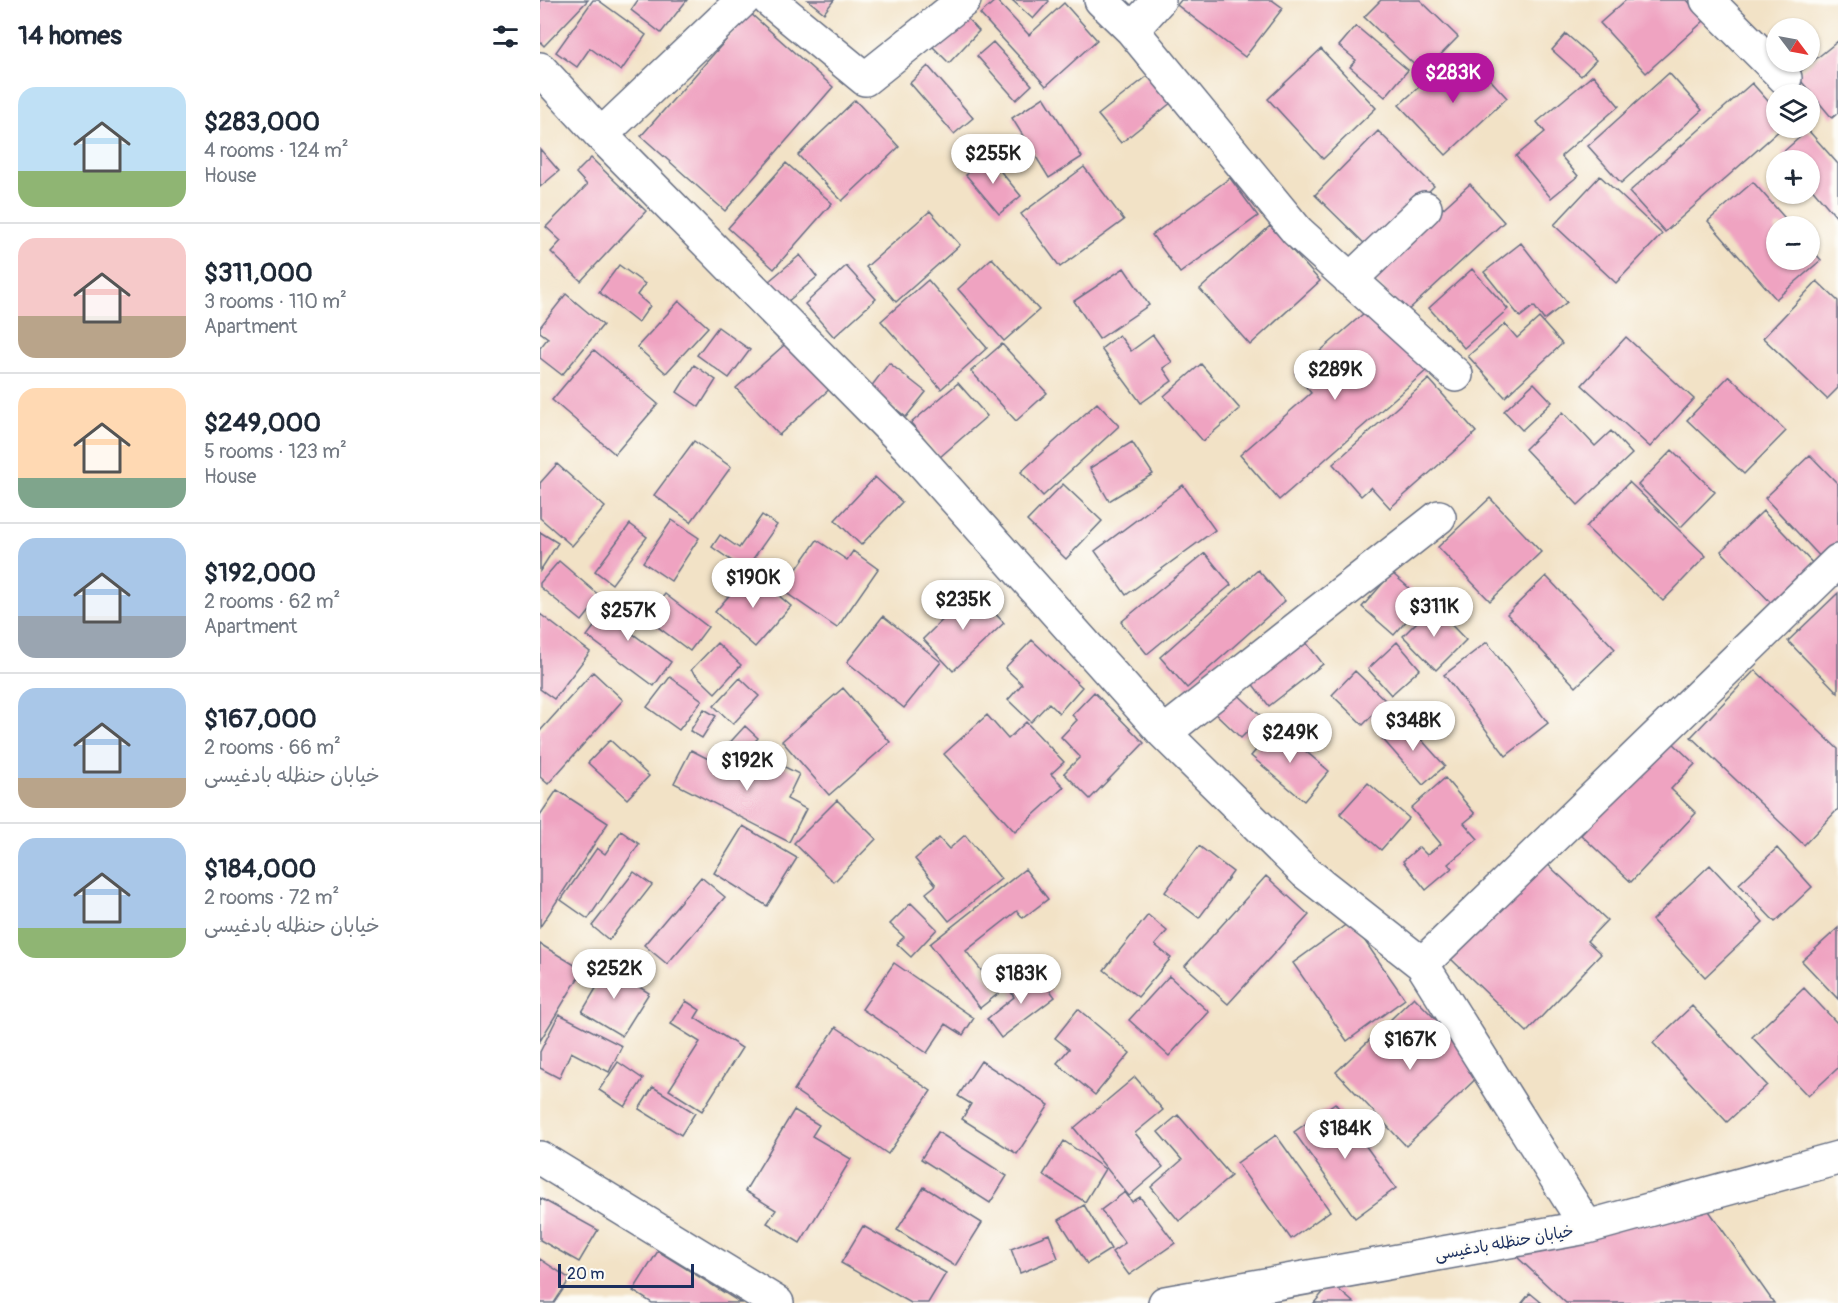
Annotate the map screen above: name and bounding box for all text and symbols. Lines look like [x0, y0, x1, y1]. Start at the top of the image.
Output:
north arrow [1766, 18, 1820, 72]
map controls [1766, 18, 1820, 270]
text: 14 homes [18, 20, 122, 52]
icon: filters [489, 20, 522, 53]
pin: $283K [1411, 53, 1495, 104]
text: $283K [1425, 60, 1481, 85]
button: layers [1766, 84, 1820, 138]
text: $283,000 [204, 106, 320, 138]
icon: home [66, 111, 138, 183]
pin: $255K [951, 134, 1035, 185]
text: 4 rooms · 124 m² [204, 138, 349, 163]
text: $255K [965, 141, 1021, 166]
button: + [1766, 150, 1820, 204]
text: House [204, 163, 256, 188]
button: − [1766, 216, 1820, 270]
text: $311,000 [204, 257, 313, 289]
icon: home [66, 262, 138, 334]
text: 3 rooms · 110 m² [204, 289, 347, 314]
text: Apartment [204, 314, 297, 339]
pin: $289K [1293, 350, 1377, 401]
text: $289K [1308, 357, 1362, 382]
text: $249,000 [204, 407, 321, 439]
icon: home [66, 412, 138, 484]
text: 5 rooms · 123 m² [204, 439, 347, 464]
text: House [204, 464, 256, 489]
text: $192,000 [204, 557, 316, 589]
pin: $190K [711, 558, 795, 609]
icon: home [66, 562, 138, 634]
text: $190K [726, 565, 780, 590]
pin: $235K [921, 580, 1005, 631]
text: $235K [935, 587, 991, 612]
pin: $311K [1392, 587, 1476, 638]
text: 2 rooms · 62 m² [204, 589, 340, 614]
pin: $257K [586, 591, 670, 642]
text: $311K [1409, 594, 1459, 619]
text: $257K [600, 598, 656, 623]
text: Apartment [204, 614, 297, 639]
pin: $348K [1371, 701, 1455, 752]
text: $167,000 [204, 703, 317, 735]
text: $348K [1385, 708, 1441, 733]
icon: home [66, 712, 138, 784]
pin: $249K [1248, 713, 1332, 764]
text: $249K [1262, 720, 1318, 745]
text: 2 rooms · 66 m² [204, 735, 341, 760]
pin: $192K [705, 741, 789, 792]
text: $192K [721, 748, 773, 773]
text: خیابان حنظله بادغیسی [204, 763, 380, 788]
text: $184,000 [204, 853, 316, 885]
icon: home [66, 862, 138, 934]
text: 2 rooms · 72 m² [204, 885, 339, 910]
text: خیابان حنظله بادغیسی [204, 913, 380, 938]
pin: $252K [572, 949, 656, 1000]
pin: $183K [979, 954, 1063, 1005]
text: $252K [586, 956, 642, 981]
text: $183K [995, 961, 1047, 986]
pin: $167K [1368, 1020, 1452, 1071]
text: $167K [1384, 1027, 1436, 1052]
pin: $184K [1303, 1109, 1387, 1160]
text: $184K [1319, 1116, 1371, 1141]
street label: خیابان حنظله بادغیسی [1433, 1221, 1575, 1265]
scale bar [558, 1261, 694, 1288]
text: 20 m [567, 1264, 605, 1284]

